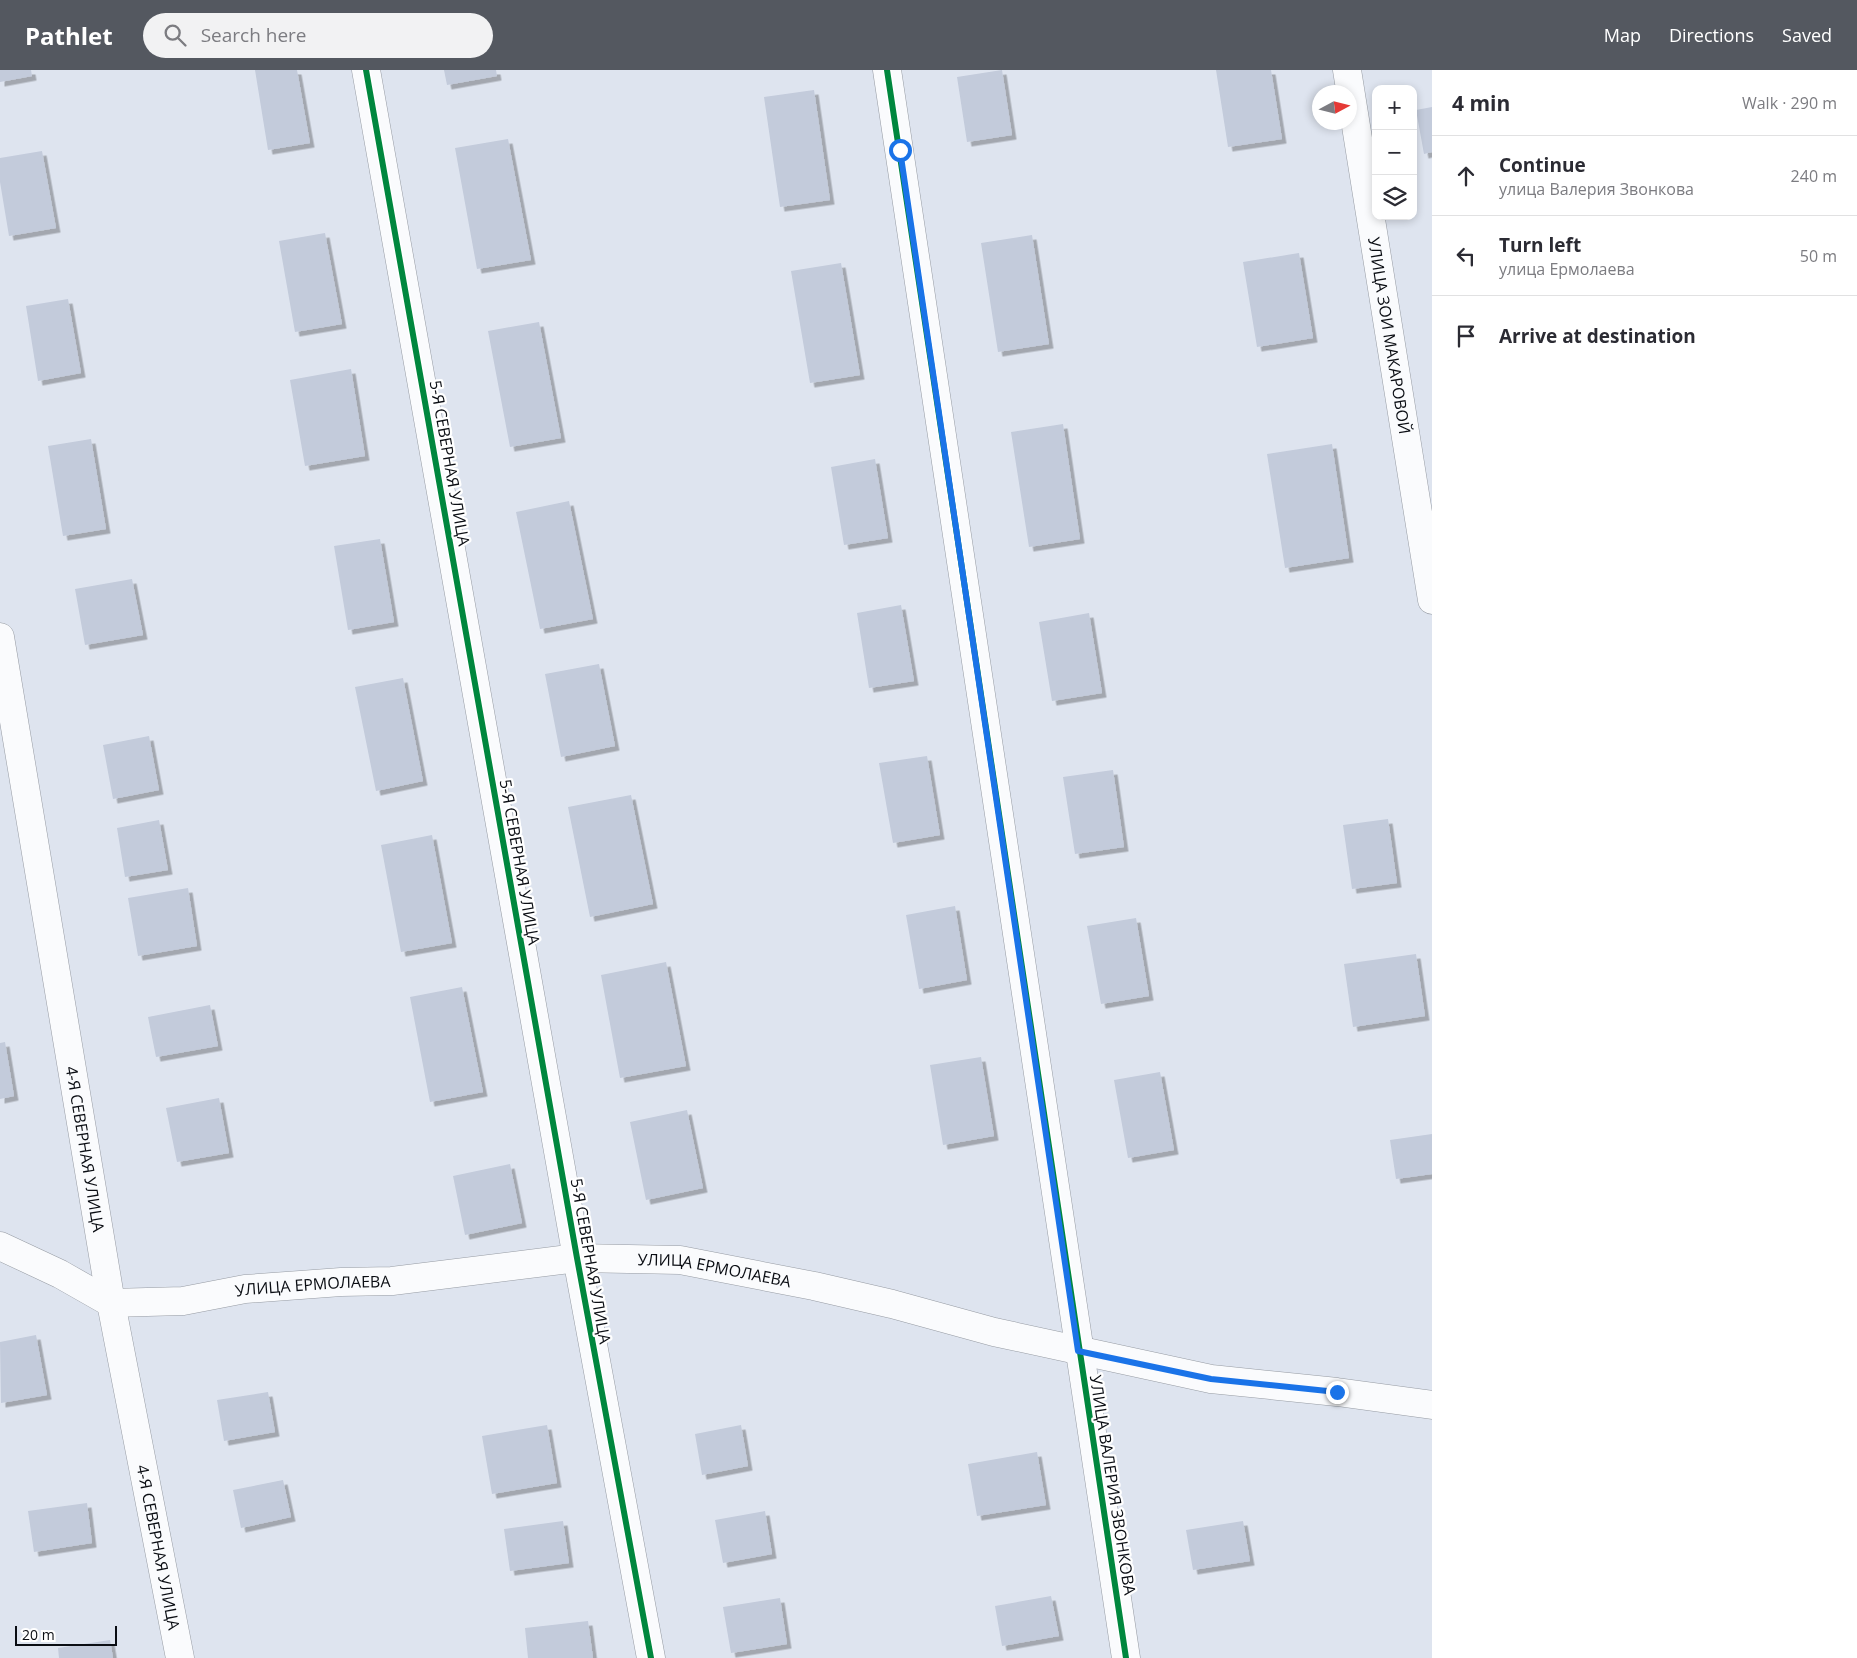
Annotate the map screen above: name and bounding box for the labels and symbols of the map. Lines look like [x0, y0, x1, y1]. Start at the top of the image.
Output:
north arrow [1312, 85, 1357, 130]
route start [889, 139, 912, 162]
street label: УЛИЦА ЗОИ МАКАРОВОЙ [1363, 236, 1416, 436]
street label: 5-Я СЕВЕРНАЯ УЛИЦА [425, 378, 476, 548]
street label: 5-Я СЕВЕРНАЯ УЛИЦА [495, 777, 546, 947]
street label: 4-Я СЕВЕРНАЯ УЛИЦА [61, 1064, 110, 1234]
street label: 5-Я СЕВЕРНАЯ УЛИЦА [566, 1176, 617, 1346]
street label: УЛИЦА ЕРМОЛАЕВА [637, 1248, 794, 1292]
street label: УЛИЦА ЕРМОЛАЕВА [233, 1270, 392, 1302]
street label: УЛИЦА ВАЛЕРИЯ ЗВОНКОВА [1085, 1373, 1141, 1598]
route end [1326, 1381, 1349, 1404]
street label: 4-Я СЕВЕРНАЯ УЛИЦА [132, 1463, 185, 1633]
scale bar [15, 1623, 118, 1646]

